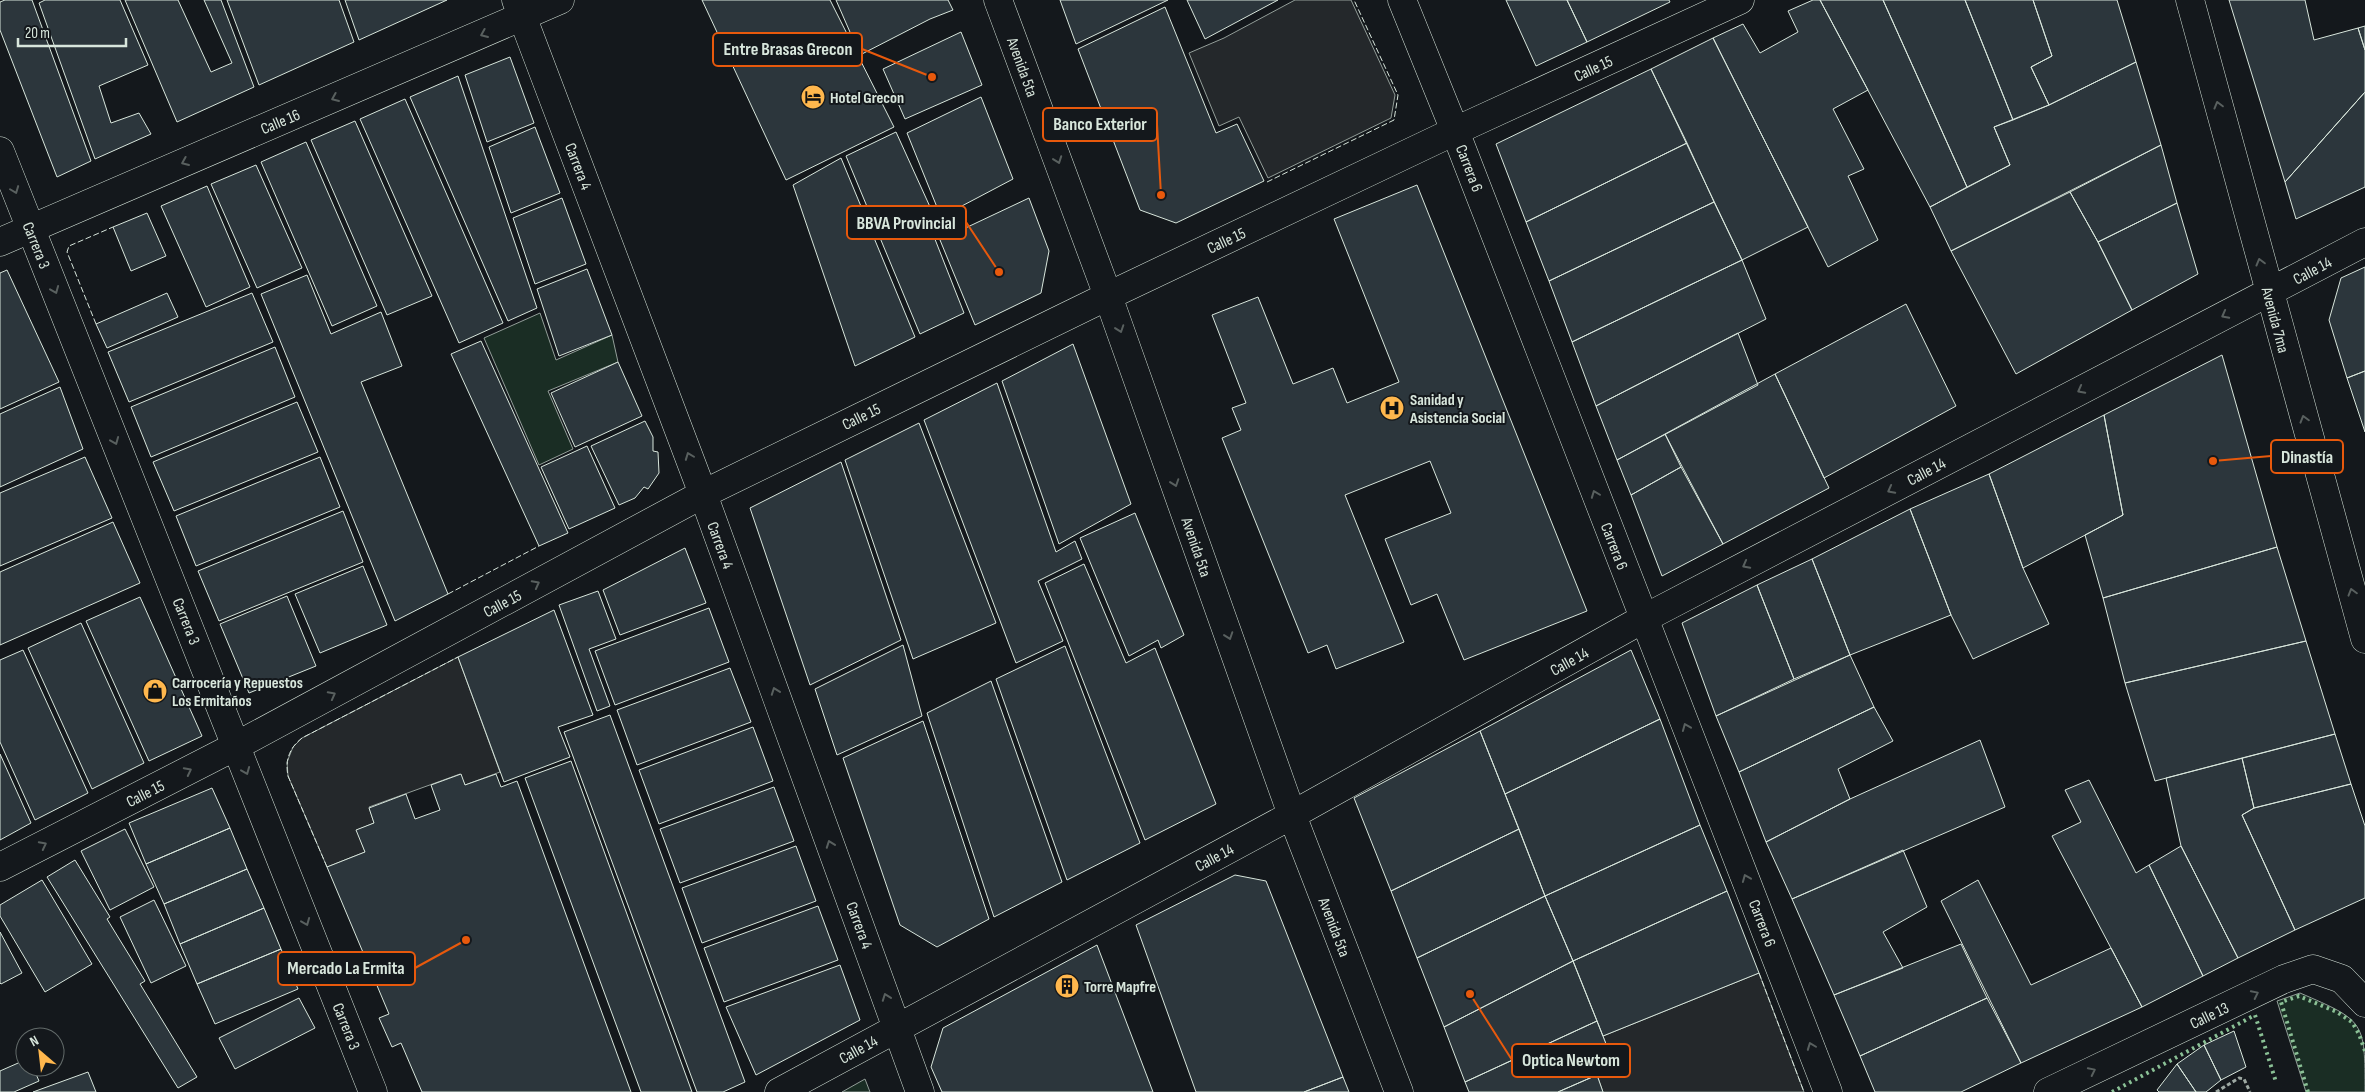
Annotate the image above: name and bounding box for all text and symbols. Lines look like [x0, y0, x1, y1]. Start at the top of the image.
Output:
scale bar [18, 15, 125, 47]
text: 20 m [25, 24, 50, 43]
one-way arrow [480, 28, 489, 39]
callout: Entre Brasas Grecon [713, 33, 862, 66]
street label: Avenida 5ta [1002, 34, 1041, 100]
text: Entre Brasas Grecon [724, 39, 852, 60]
street label: Calle 15 [1571, 52, 1616, 87]
hotel icon: Hotel Grecon [800, 84, 826, 110]
place label: Hotel Grecon [830, 89, 904, 108]
one-way arrow [331, 92, 340, 103]
one-way arrow [2214, 102, 2224, 110]
street label: Calle 16 [258, 106, 303, 139]
callout: Banco Exterior [1043, 108, 1157, 141]
text: Banco Exterior [1053, 114, 1147, 135]
street label: Carrera 4 [560, 140, 595, 193]
street label: Carrera 6 [1451, 142, 1486, 195]
one-way arrow [181, 156, 190, 167]
one-way arrow [1052, 156, 1062, 164]
one-way arrow [9, 185, 19, 194]
callout: BBVA Provincial [847, 206, 966, 239]
text: BBVA Provincial [856, 213, 956, 234]
street label: Carrera 3 [18, 219, 54, 272]
street label: Calle 15 [1204, 224, 1249, 259]
street label: Calle 14 [2290, 253, 2335, 289]
one-way arrow [2256, 259, 2266, 267]
street label: Avenida 7ma [2256, 285, 2292, 355]
one-way arrow [49, 286, 59, 294]
one-way arrow [2221, 309, 2230, 319]
one-way arrow [1114, 325, 1124, 333]
one-way arrow [2077, 384, 2086, 394]
place label: Sanidad y Asistencia Social [1409, 391, 1505, 428]
hospital icon: Sanidad y Asistencia Social [1379, 395, 1405, 421]
street label: Calle 15 [839, 400, 884, 435]
one-way arrow [2299, 415, 2309, 424]
one-way arrow [109, 437, 119, 445]
callout: Dinastía [2271, 440, 2343, 473]
text: Dinastía [2281, 447, 2333, 468]
one-way arrow [685, 453, 695, 461]
street label: Calle 14 [1904, 454, 1949, 490]
one-way arrow [1169, 478, 1179, 486]
one-way arrow [1887, 484, 1896, 494]
one-way arrow [1591, 491, 1601, 499]
street label: Avenida 5ta [1176, 514, 1215, 580]
street label: Carrera 4 [702, 519, 737, 572]
street label: Carrera 6 [1596, 520, 1631, 573]
one-way arrow [1743, 559, 1752, 569]
one-way arrow [531, 580, 540, 590]
street label: Calle 15 [480, 586, 525, 622]
one-way arrow [2347, 588, 2358, 597]
street label: Carrera 3 [168, 595, 204, 648]
one-way arrow [1223, 631, 1233, 640]
street label: Calle 14 [1547, 644, 1592, 681]
place label: Carrocería y Repuestos Los Ermitaños [172, 674, 303, 711]
shop icon: Carrocería y Repuestos Los Ermitaños [142, 678, 168, 704]
one-way arrow [771, 687, 781, 696]
one-way arrow [326, 691, 335, 701]
one-way arrow [1682, 723, 1692, 732]
one-way arrow [240, 766, 251, 775]
one-way arrow [183, 767, 192, 777]
street label: Calle 15 [123, 777, 168, 812]
one-way arrow [826, 840, 836, 849]
street label: Calle 14 [1192, 840, 1237, 876]
one-way arrow [38, 841, 47, 851]
one-way arrow [1742, 874, 1753, 883]
street label: Avenida 5ta [1313, 894, 1354, 960]
street label: Carrera 6 [1744, 897, 1779, 950]
street label: Carrera 4 [841, 899, 876, 952]
one-way arrow [300, 918, 310, 926]
callout: Mercado La Ermita [278, 952, 415, 985]
text: Mercado La Ermita [287, 958, 405, 979]
building icon: Torre Mapfre [1054, 973, 1080, 999]
place label: Torre Mapfre [1084, 978, 1156, 997]
one-way arrow [2250, 989, 2259, 1000]
one-way arrow [882, 993, 892, 1001]
street label: Calle 13 [2187, 999, 2232, 1034]
street label: Carrera 3 [328, 1000, 364, 1053]
north arrow [15, 1027, 65, 1077]
text: N [27, 1032, 41, 1050]
street label: Calle 14 [836, 1032, 881, 1069]
one-way arrow [1807, 1043, 1817, 1051]
callout: Optica Newtom [1512, 1044, 1630, 1077]
text: Optica Newtom [1522, 1050, 1620, 1071]
one-way arrow [2087, 1067, 2096, 1077]

